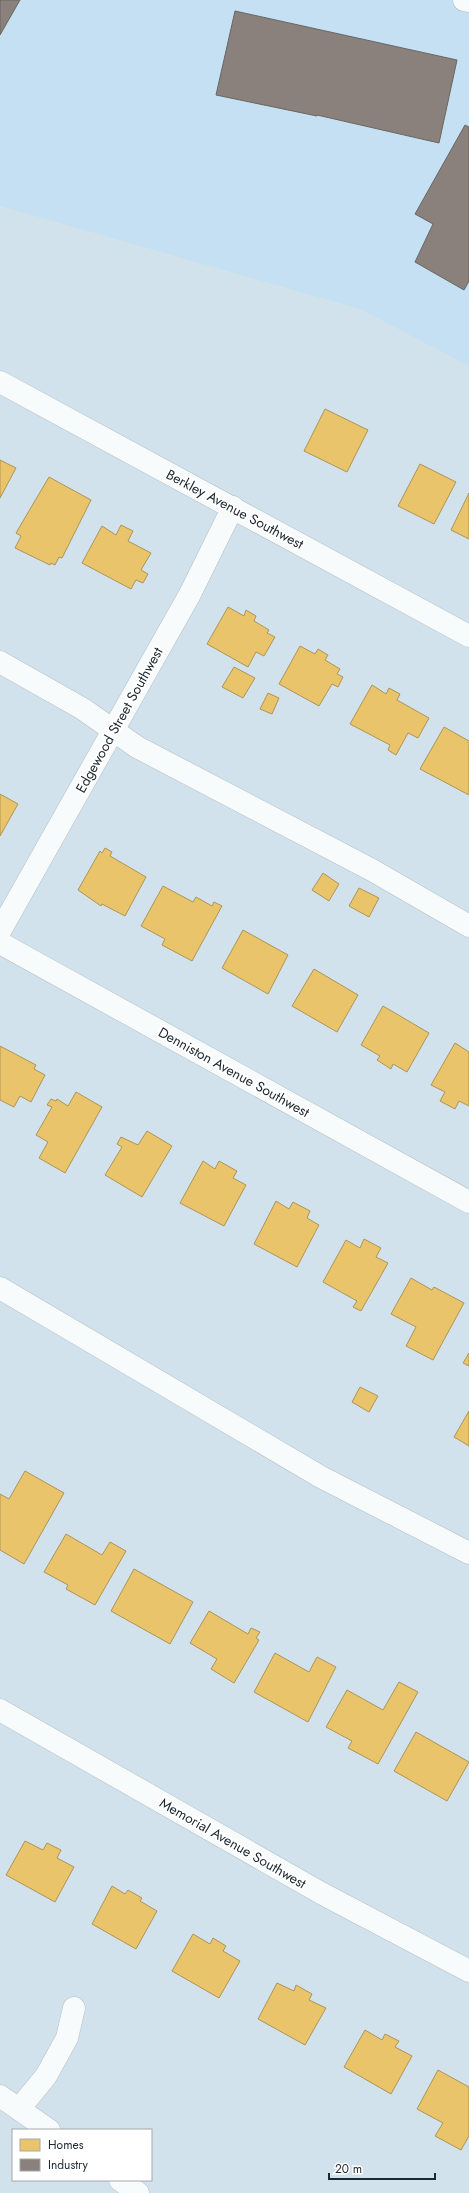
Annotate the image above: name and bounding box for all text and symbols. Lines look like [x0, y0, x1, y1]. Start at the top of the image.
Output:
street label: Berkley Avenue Southwest [163, 464, 308, 554]
street label: Edgewood Street Southwest [71, 643, 168, 797]
street label: Denniston Avenue Southwest [155, 1022, 314, 1122]
street label: Memorial Avenue Southwest [156, 1793, 311, 1894]
legend [12, 2129, 152, 2181]
text: Homes [48, 2136, 84, 2154]
scale bar [329, 2155, 435, 2181]
text: Industry [48, 2156, 89, 2174]
text: 20 m [335, 2160, 362, 2178]

